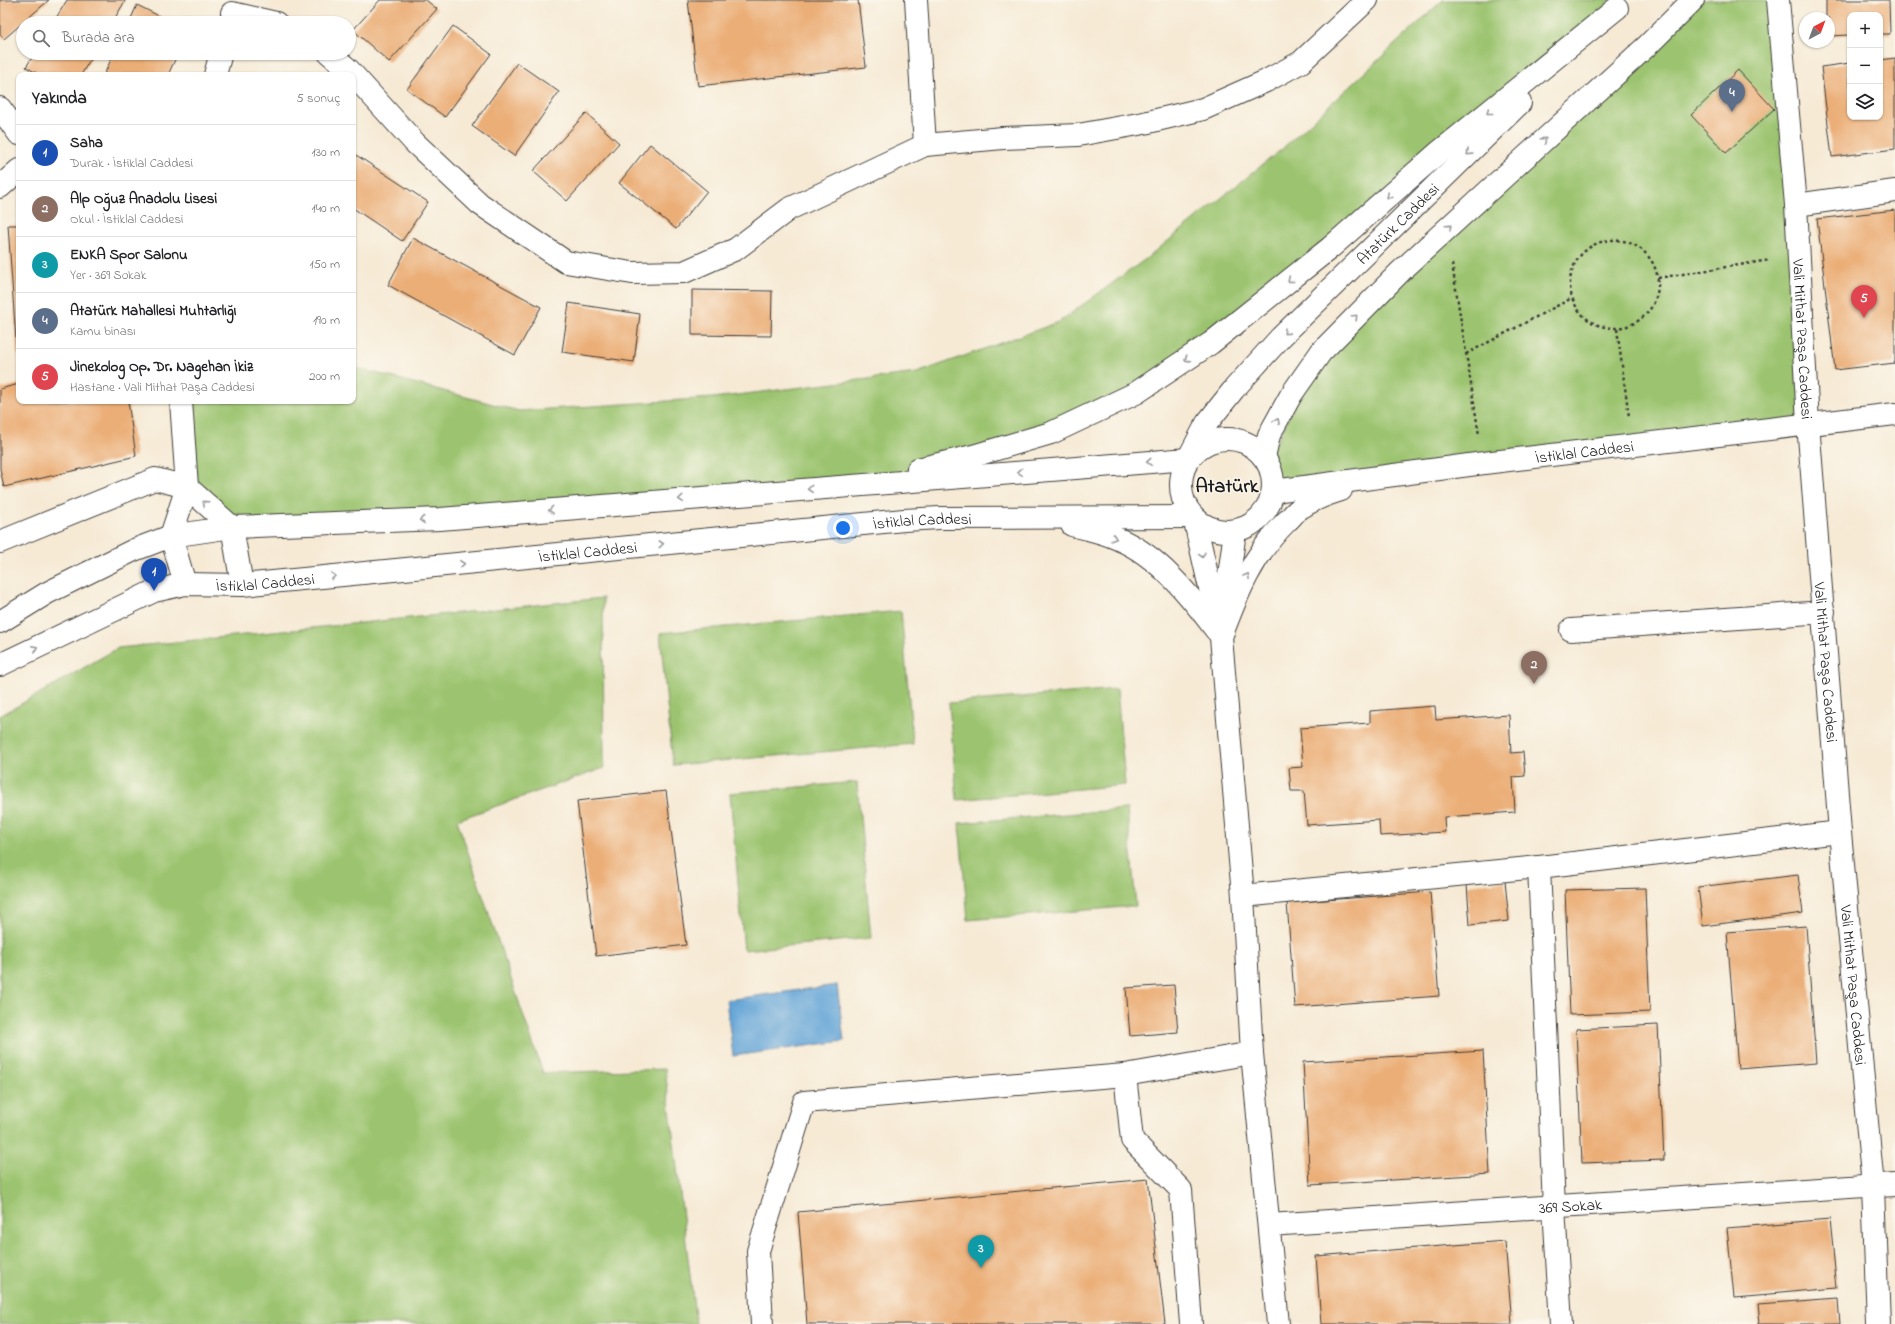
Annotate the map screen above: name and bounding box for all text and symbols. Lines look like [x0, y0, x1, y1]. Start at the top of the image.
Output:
north arrow [1799, 12, 1835, 48]
map controls [1847, 12, 1883, 120]
button: + [1847, 12, 1883, 48]
search box [16, 16, 356, 60]
icon: search [30, 27, 52, 49]
text: Burada ara [62, 27, 135, 49]
button: − [1847, 48, 1883, 84]
pin: 4 [1719, 79, 1745, 112]
button: layers [1847, 84, 1883, 120]
text: Yakında [32, 86, 87, 111]
text: 5 sonuç [296, 89, 340, 108]
one-way arrow [1486, 107, 1493, 114]
text: Saha [70, 132, 103, 154]
one-way arrow [1540, 137, 1547, 144]
text: 1 [43, 143, 47, 162]
text: 130 m [312, 143, 340, 162]
one-way arrow [1466, 148, 1474, 156]
text: Durak · İstiklal Caddesi [70, 154, 193, 173]
street label: Atatürk Caddesi [1352, 178, 1446, 271]
text: Alp Oğuz Anadolu Lisesi [70, 188, 217, 210]
one-way arrow [1387, 191, 1394, 198]
text: 2 [42, 199, 48, 218]
text: 140 m [312, 199, 340, 218]
text: Okul · İstiklal Caddesi [70, 210, 183, 229]
one-way arrow [1444, 225, 1451, 232]
text: ENKA Spor Salonu [70, 244, 187, 266]
text: 3 [42, 255, 48, 274]
text: 150 m [309, 255, 340, 274]
street label: Vali Mithat Paşa Caddesi [1785, 257, 1818, 420]
text: Yer · 369 Sokak [70, 266, 146, 285]
one-way arrow [1288, 275, 1295, 282]
pin: 5 [1851, 285, 1877, 318]
text: Atatürk Mahallesi Muhtarlığı [70, 300, 236, 322]
text: 4 [42, 311, 48, 330]
text: 190 m [313, 311, 340, 330]
one-way arrow [1350, 314, 1358, 322]
text: Kamu binası [70, 322, 136, 341]
one-way arrow [1283, 327, 1291, 335]
one-way arrow [1184, 354, 1191, 362]
text: Jinekolog Op. Dr. Nagehan İkiz [70, 356, 253, 378]
text: 5 [41, 367, 49, 386]
text: 200 m [309, 367, 340, 386]
text: Hastane · Vali Mithat Paşa Caddesi [70, 378, 255, 397]
one-way arrow [1272, 418, 1279, 425]
street label: İstiklal Caddesi [1534, 435, 1635, 471]
one-way arrow [1146, 458, 1152, 467]
one-way arrow [1017, 468, 1023, 477]
district label: Atatürk [1196, 473, 1260, 502]
one-way arrow [807, 484, 813, 493]
one-way arrow [678, 495, 684, 504]
one-way arrow [202, 500, 210, 507]
one-way arrow [548, 505, 554, 514]
street label: İstiklal Caddesi [872, 508, 972, 537]
one-way arrow [419, 515, 425, 524]
your location [833, 518, 853, 538]
one-way arrow [1110, 533, 1117, 541]
street label: İstiklal Caddesi [537, 536, 638, 570]
one-way arrow [658, 540, 664, 549]
one-way arrow [1198, 552, 1206, 558]
pin: 1 [141, 558, 167, 591]
one-way arrow [459, 559, 465, 568]
street label: İstiklal Caddesi [216, 568, 316, 599]
one-way arrow [330, 572, 336, 581]
one-way arrow [1242, 573, 1249, 580]
street label: Vali Mithat Paşa Caddesi [1806, 580, 1843, 744]
one-way arrow [30, 645, 38, 653]
pin: 2 [1521, 651, 1547, 684]
street label: Vali Mithat Paşa Caddesi [1833, 903, 1872, 1066]
street label: 369 Sokak [1538, 1193, 1604, 1221]
pin: 3 [968, 1235, 994, 1268]

